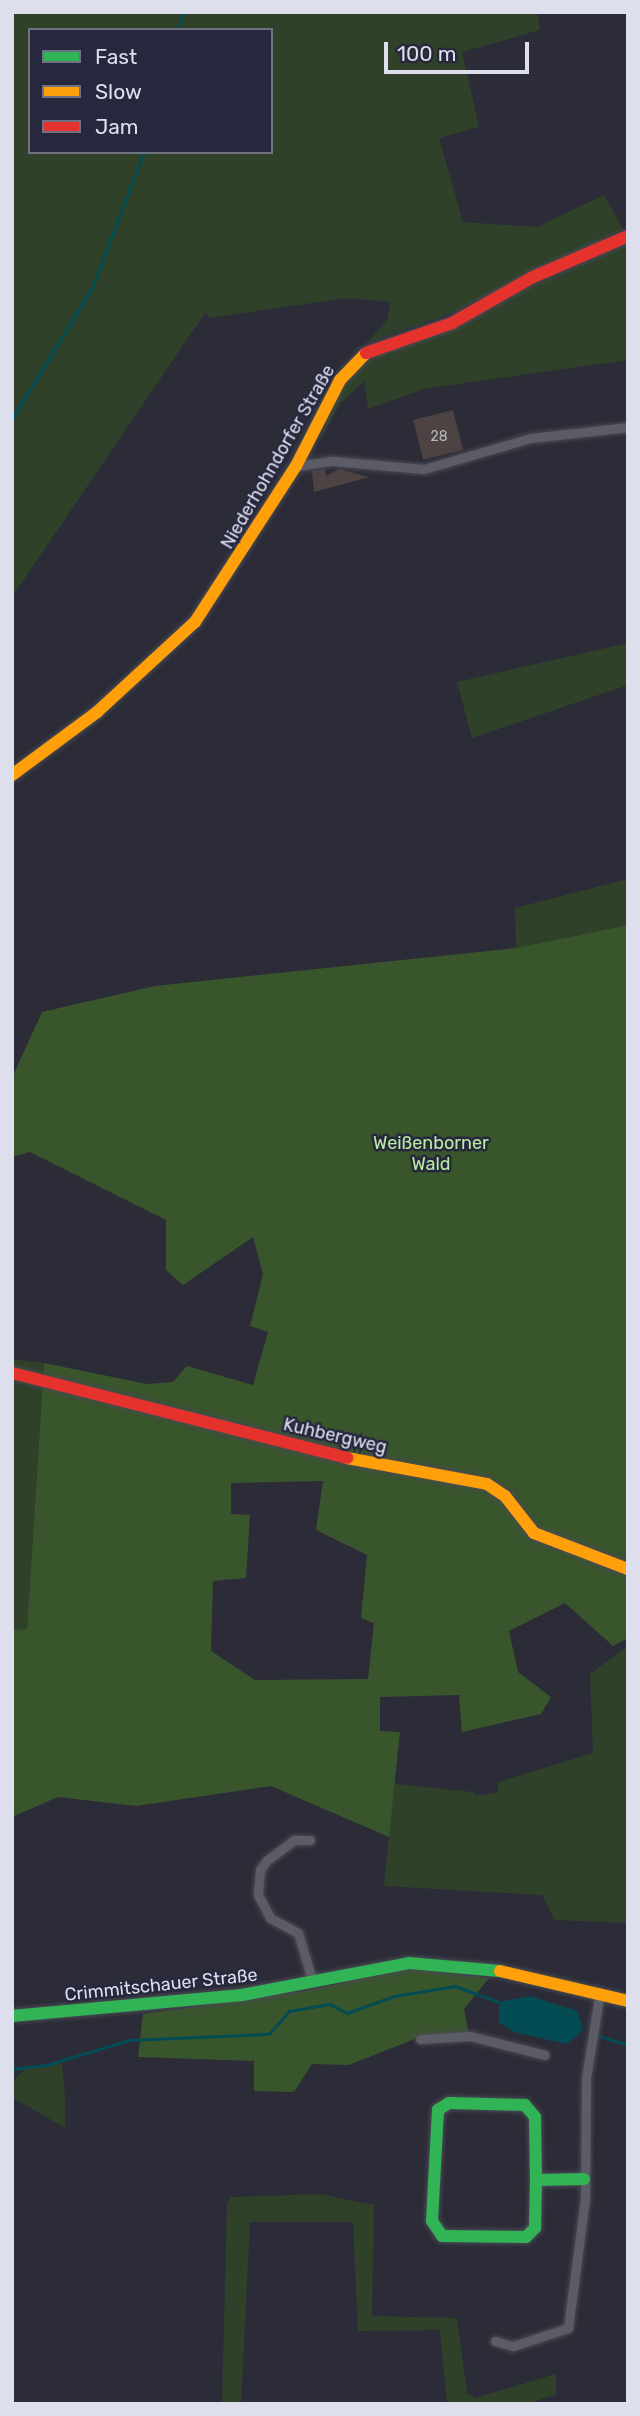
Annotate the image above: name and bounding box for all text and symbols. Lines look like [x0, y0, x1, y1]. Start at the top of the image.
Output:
legend [28, 28, 273, 154]
scale bar [388, 28, 533, 72]
text: 100 m [397, 41, 456, 66]
text: Fast [95, 44, 137, 69]
text: Slow [95, 79, 142, 104]
text: Jam [95, 114, 139, 139]
street label: Niederhohndorfer Straße [216, 361, 340, 553]
house number: 28 [430, 429, 448, 445]
park label: Weißenborner Wald [373, 1133, 489, 1176]
street label: Kuhbergweg [281, 1414, 389, 1458]
street label: Crimmitschauer Straße [63, 1964, 259, 2006]

